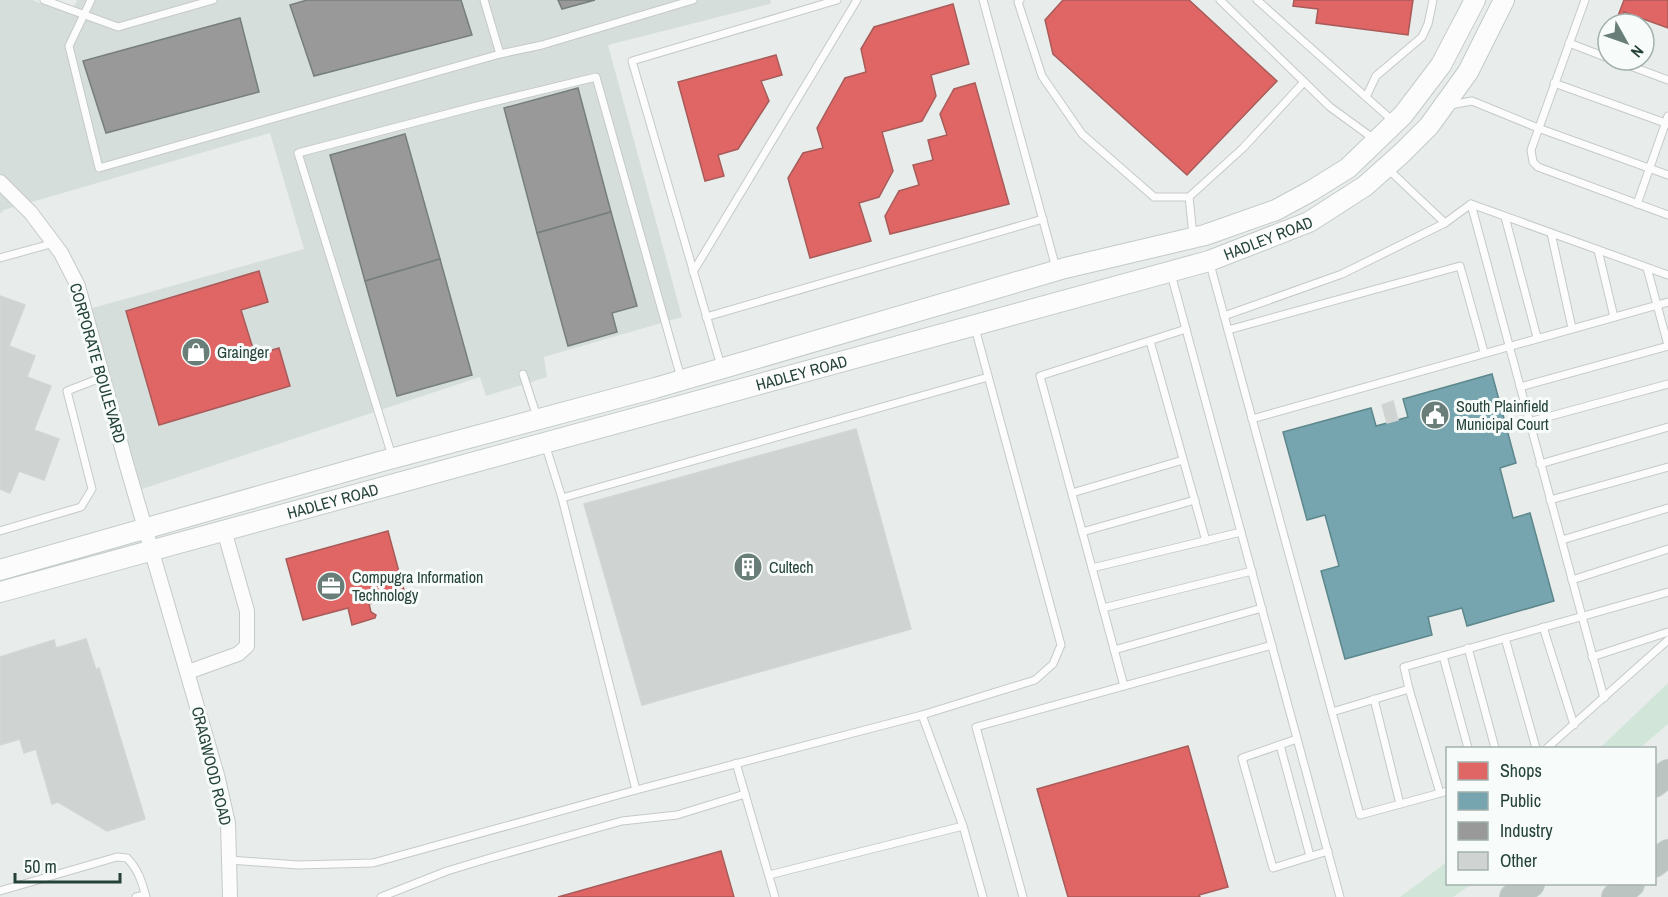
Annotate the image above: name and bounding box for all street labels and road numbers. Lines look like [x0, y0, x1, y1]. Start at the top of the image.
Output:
street label: HADLEY ROAD [1220, 211, 1316, 265]
street label: CORPORATE BOULEVARD [65, 280, 131, 446]
street label: HADLEY ROAD [753, 350, 850, 396]
street label: HADLEY ROAD [285, 478, 381, 524]
street label: CRAGWOOD ROAD [187, 704, 237, 828]

